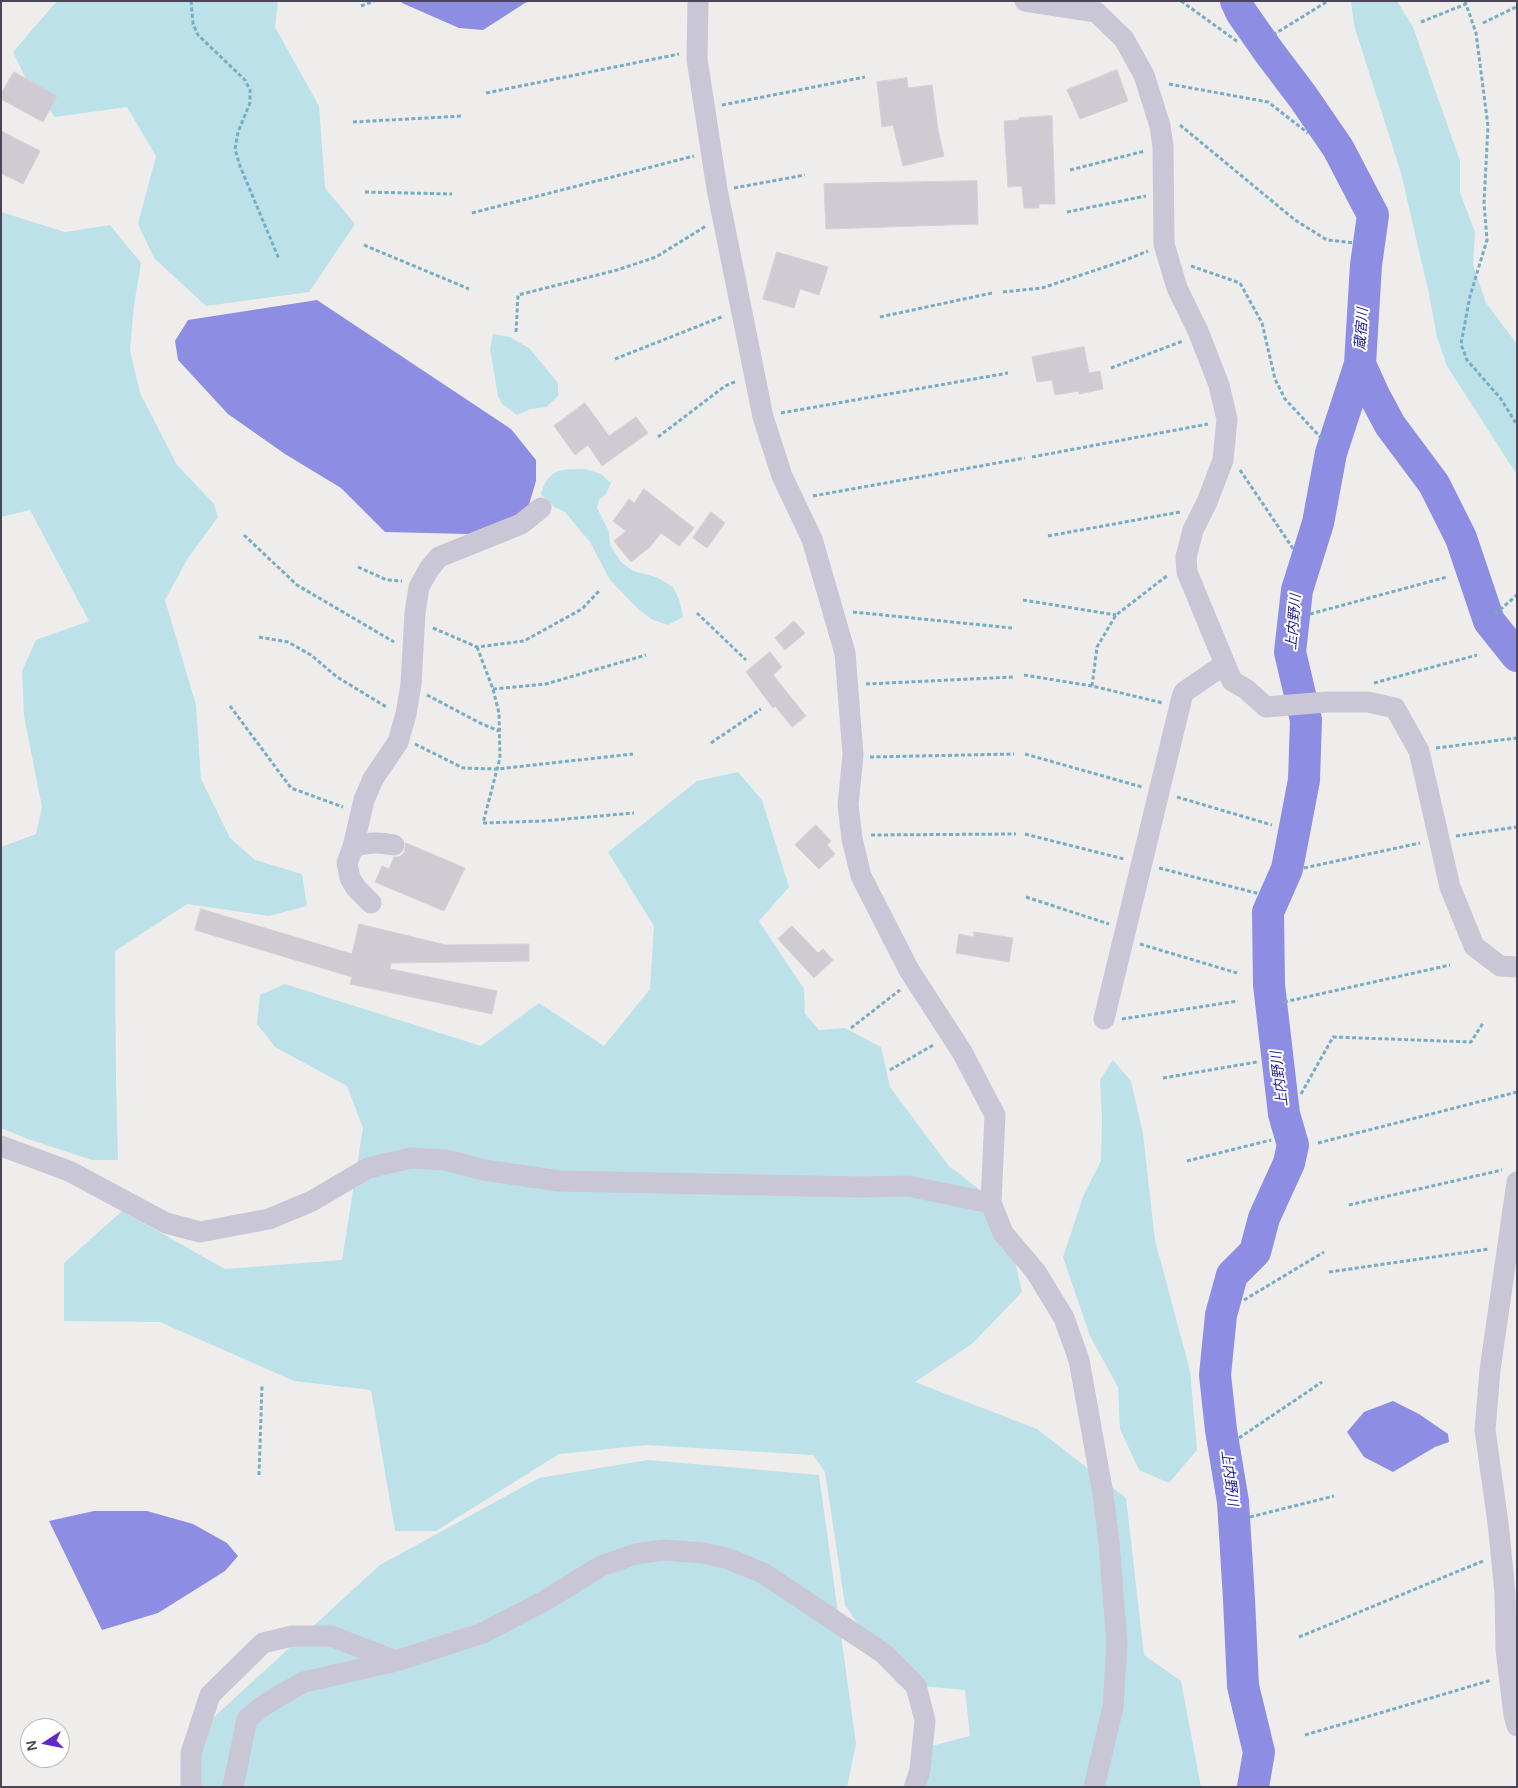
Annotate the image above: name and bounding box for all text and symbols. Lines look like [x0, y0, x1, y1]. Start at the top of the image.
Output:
water label: 蔵宿川 [1352, 307, 1372, 351]
water label: 上内野川 [1283, 593, 1305, 651]
water label: 上内野川 [1268, 1050, 1292, 1108]
water label: 上内野川 [1217, 1449, 1241, 1507]
north arrow [20, 1718, 70, 1768]
text: N [22, 1739, 40, 1752]

